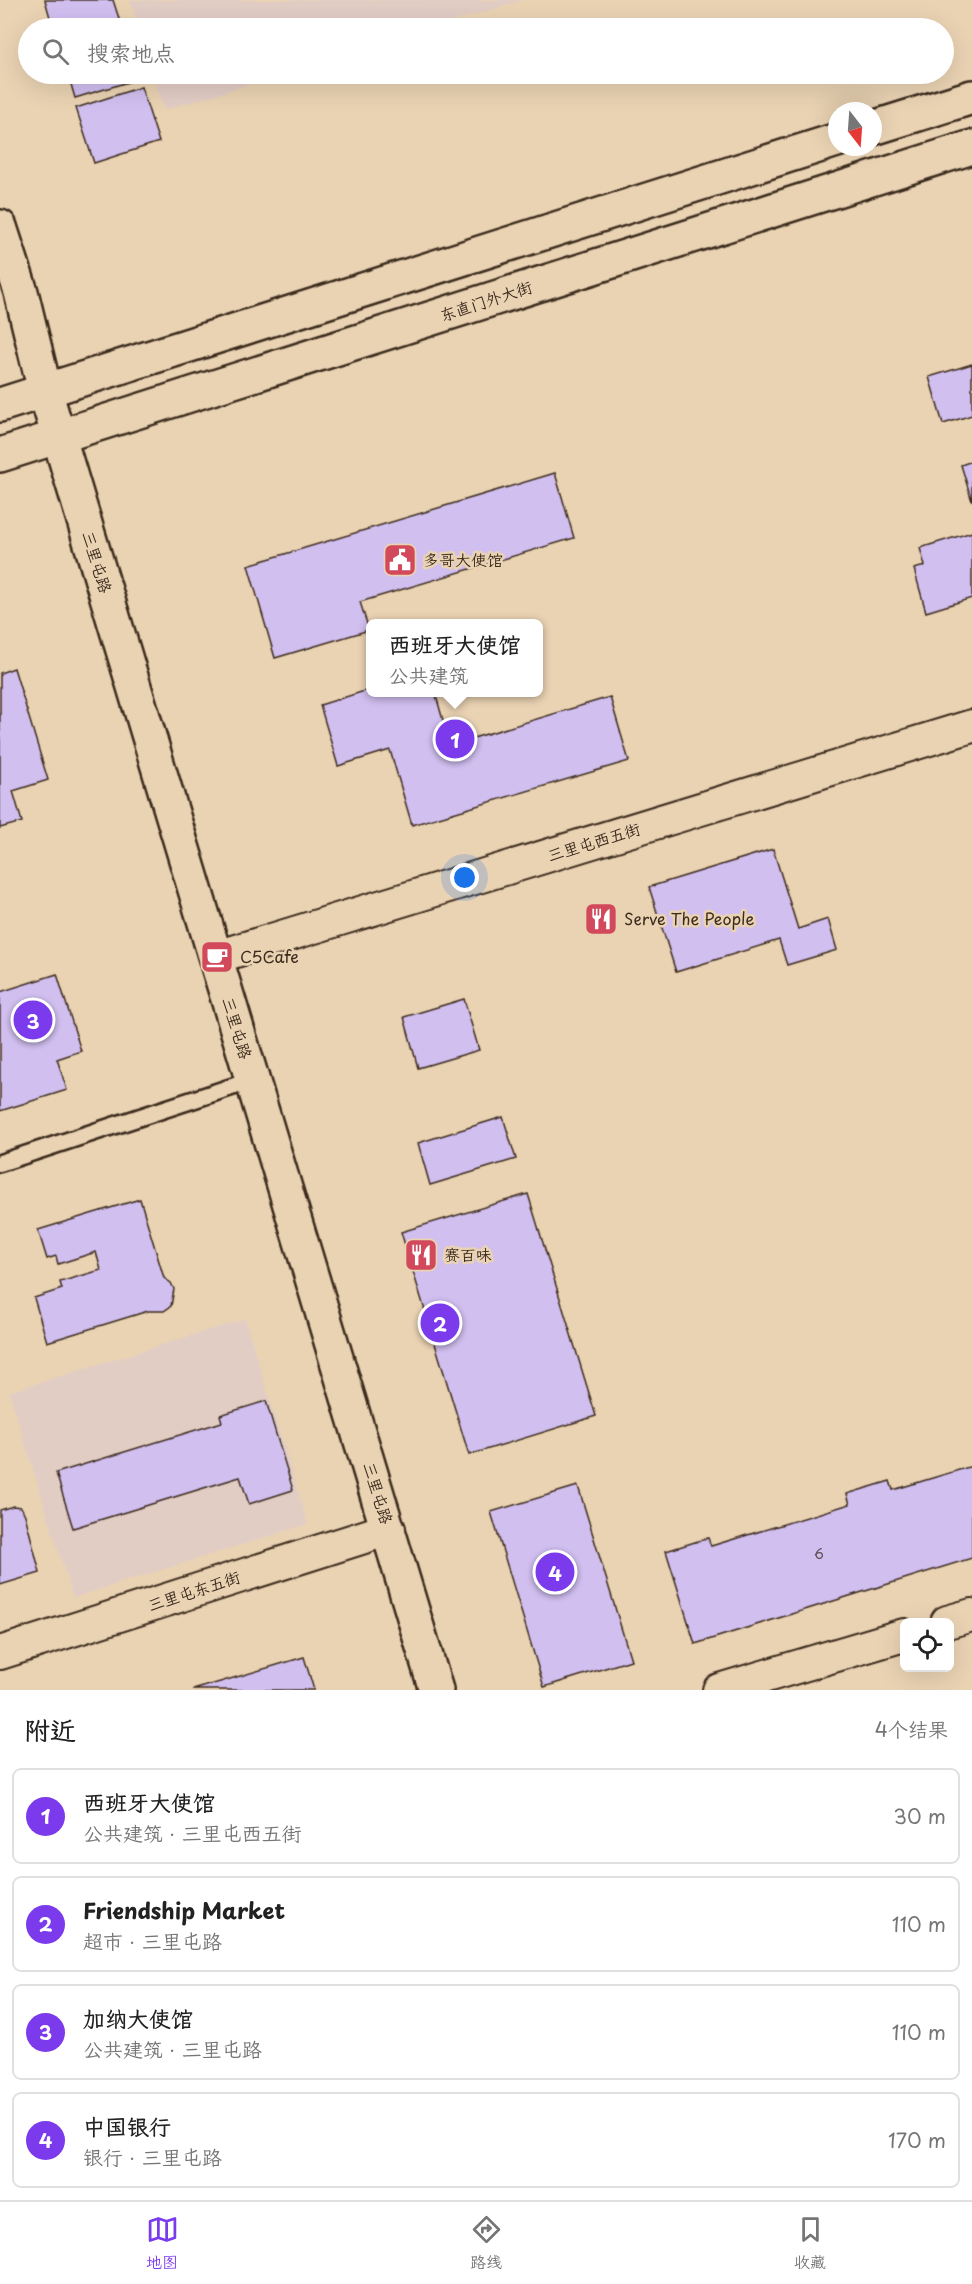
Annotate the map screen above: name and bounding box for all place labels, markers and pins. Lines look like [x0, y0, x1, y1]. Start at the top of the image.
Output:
public building icon: 多哥大使馆 [382, 542, 418, 578]
place label: 多哥大使馆 [423, 547, 503, 571]
pin: 1 [436, 716, 474, 762]
restaurant icon: Serve The People [583, 901, 619, 937]
place label: Serve The People [624, 906, 754, 930]
cafe icon: C5Cafe [199, 939, 235, 975]
place label: C5Cafe [240, 944, 299, 968]
pin: 3 [14, 998, 52, 1042]
restaurant icon: 赛百味 [403, 1237, 439, 1273]
place label: 赛百味 [444, 1242, 492, 1266]
pin: 2 [420, 1300, 460, 1346]
pin: 4 [536, 1550, 574, 1594]

